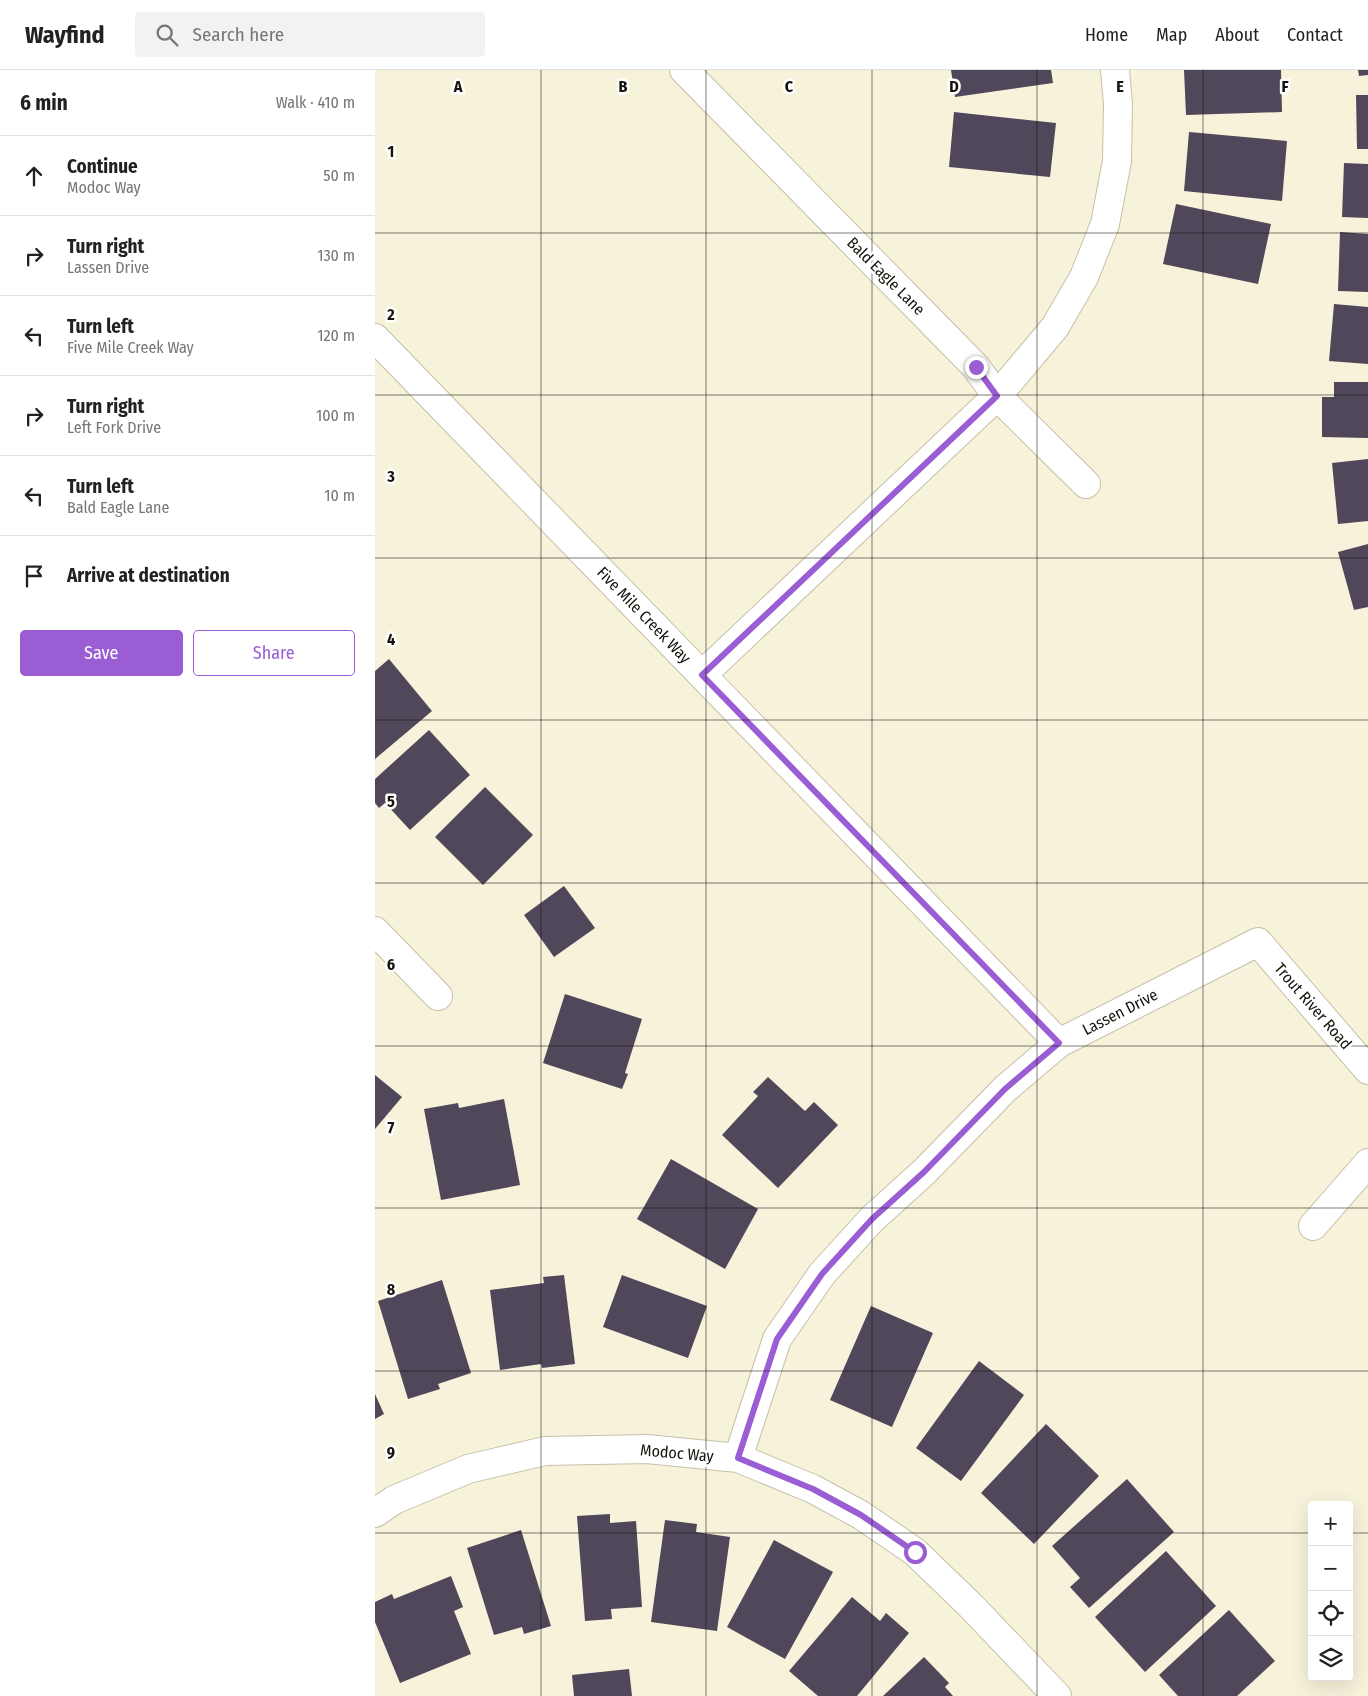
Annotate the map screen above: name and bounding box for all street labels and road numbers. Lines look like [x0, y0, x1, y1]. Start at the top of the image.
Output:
street label: Bald Eagle Lane [843, 233, 929, 319]
street label: Five Mile Creek Way [593, 563, 695, 668]
street label: Trout River Road [1270, 959, 1356, 1053]
street label: Lassen Drive [1079, 985, 1161, 1039]
street label: Modoc Way [639, 1440, 715, 1466]

